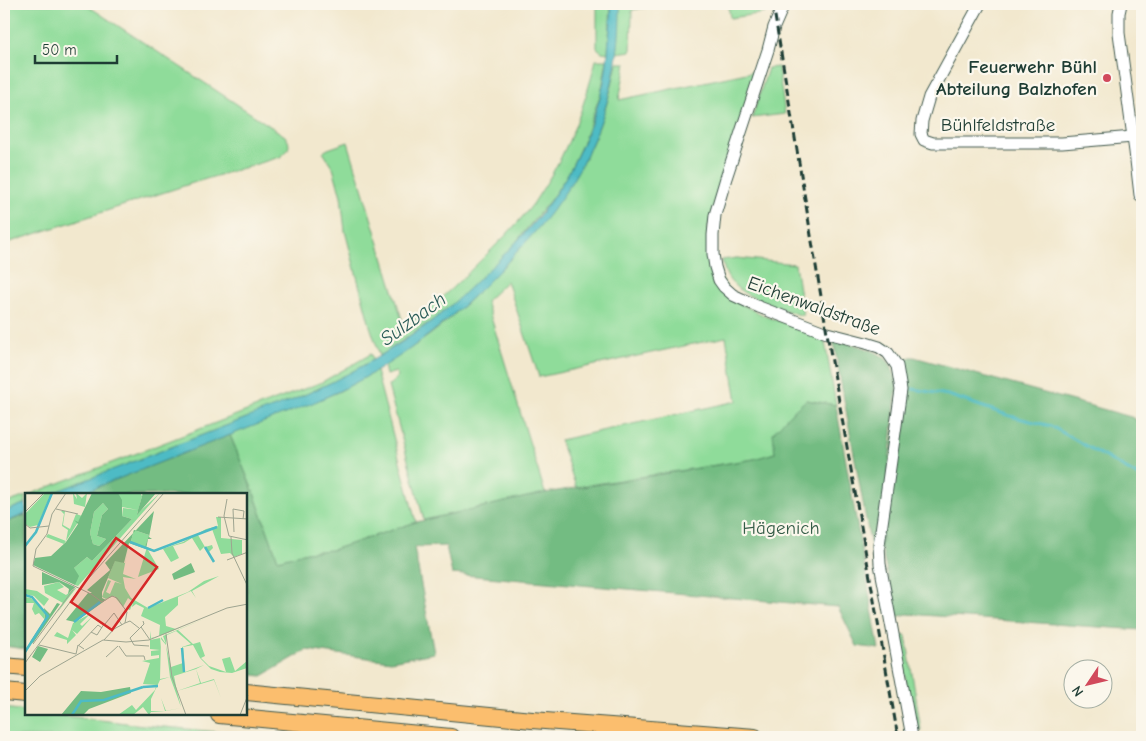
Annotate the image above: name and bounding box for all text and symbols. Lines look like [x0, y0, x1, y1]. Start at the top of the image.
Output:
scale bar [35, 32, 118, 64]
text: 50 m [42, 41, 77, 59]
place label: Feuerwehr Bühl Abteilung Balzhofen [936, 56, 1097, 100]
marker: Feuerwehr Bühl Abteilung Balzhofen [1101, 72, 1113, 84]
street label: Bühlfeldstraße [941, 114, 1055, 136]
street label: Eichenwaldstraße [744, 272, 884, 340]
water label: Sulzbach [376, 287, 450, 351]
inset map [25, 493, 248, 716]
park label: Hägenich [742, 517, 820, 539]
north arrow [1064, 658, 1114, 708]
text: N [1068, 683, 1087, 700]

